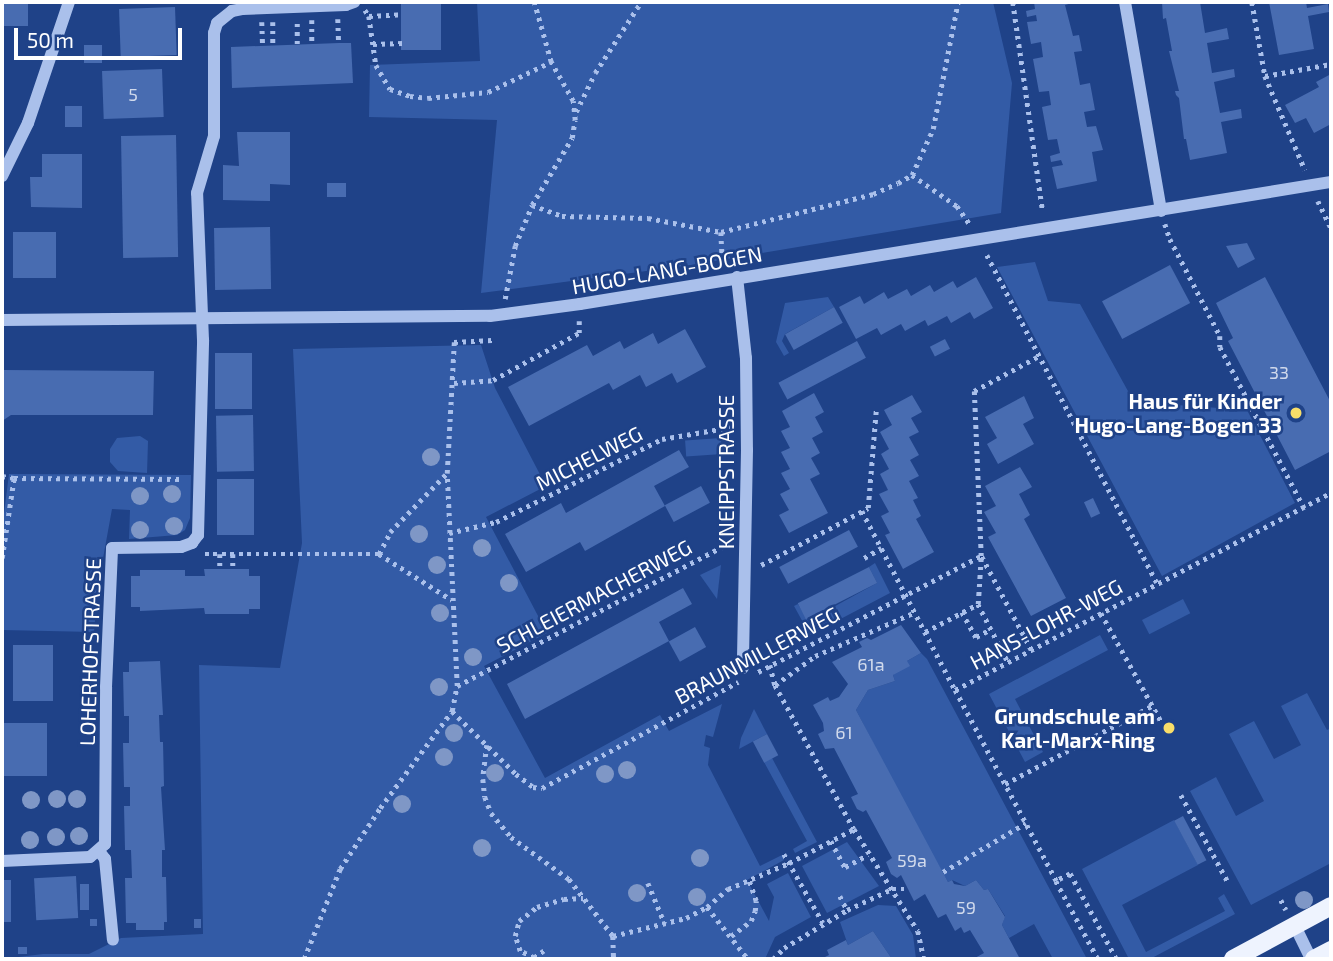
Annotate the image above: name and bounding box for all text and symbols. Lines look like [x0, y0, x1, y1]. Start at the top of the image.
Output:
scale bar [18, 14, 186, 58]
text: 50 m [27, 27, 74, 52]
house number: 5 [128, 83, 138, 105]
street label: HUGO-LANG-BOGEN [570, 241, 764, 299]
house number: 33 [1269, 361, 1289, 383]
place label: Haus für Kinder Hugo-Lang-Bogen 33 [1074, 388, 1282, 438]
street label: KNEIPPSTRASSE [713, 395, 739, 549]
marker: Haus für Kinder Hugo-Lang-Bogen 33 [1288, 405, 1304, 421]
street label: MICHELWEG [532, 420, 646, 496]
street label: SCHLEIERMACHERWEG [492, 534, 696, 658]
street label: LOHERHOFSTRASSE [74, 558, 106, 746]
street label: HANS-LOHR-WEG [966, 573, 1126, 675]
street label: BRAUNMILLERWEG [670, 601, 844, 709]
house number: 61a [857, 653, 885, 675]
place label: Grundschule am Karl-Marx-Ring [994, 703, 1155, 753]
marker: Grundschule am Karl-Marx-Ring [1161, 720, 1177, 736]
house number: 61 [835, 721, 853, 743]
house number: 59a [897, 849, 927, 871]
house number: 59 [956, 896, 976, 918]

